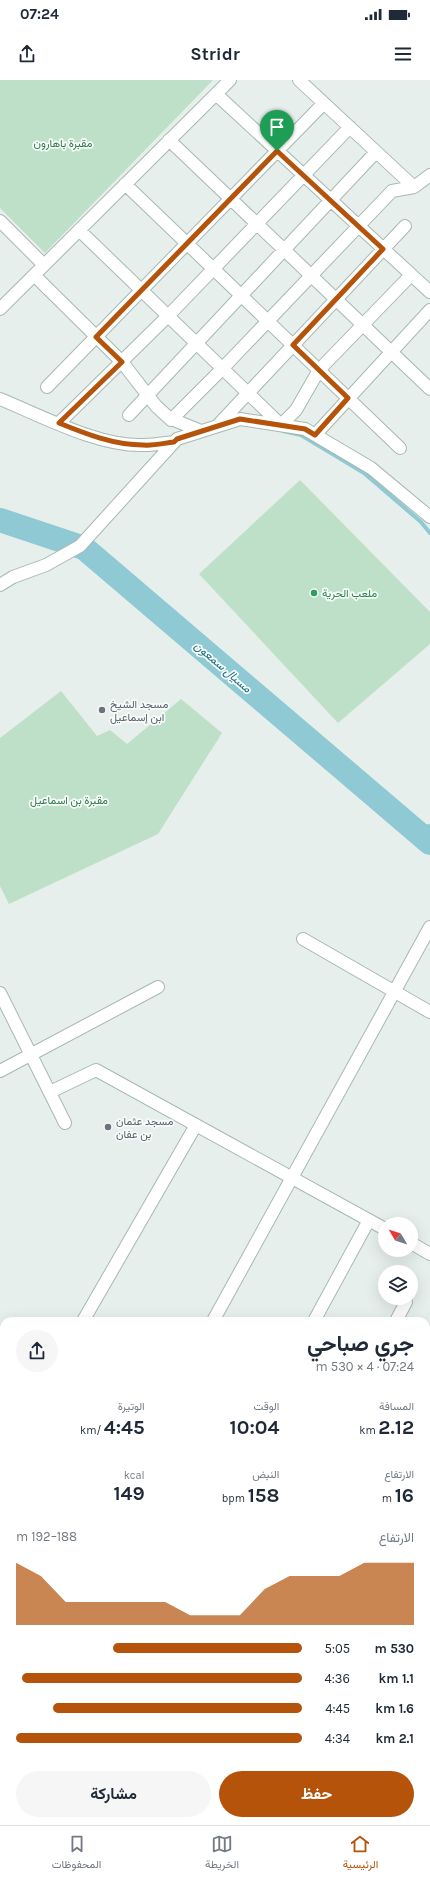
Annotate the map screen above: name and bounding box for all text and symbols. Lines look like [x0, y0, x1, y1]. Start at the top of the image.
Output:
text: 07:24 [20, 5, 59, 23]
icon: share [16, 43, 38, 65]
text: Stridr [190, 43, 240, 65]
icon: menu [392, 43, 414, 65]
pin [260, 110, 294, 151]
icon: arrive [266, 116, 288, 138]
park label: مقبرة باهارون [34, 137, 93, 150]
place label: ملعب الحرية [322, 587, 377, 600]
marker: ملعب الحرية [309, 588, 319, 598]
water label: مسيال سمعون [191, 638, 255, 697]
place label: مسجد الشيخ ابن إسماعيل [110, 698, 168, 724]
marker: مسجد الشيخ ابن إسماعيل [97, 705, 107, 715]
park label: مقبرة بن اسماعيل [30, 794, 108, 807]
place label: مسجد عثمان بن عفان [116, 1115, 174, 1141]
marker: مسجد عثمان بن عفان [103, 1122, 113, 1132]
north arrow [378, 1217, 418, 1257]
map controls [378, 1217, 418, 1305]
button: layers [378, 1265, 418, 1305]
button: share [16, 1330, 58, 1372]
text: جري صباحي [307, 1331, 414, 1357]
text: 07:24 · 4 × 530 m [316, 1359, 414, 1374]
text: الوتيرة [118, 1400, 145, 1413]
text: الوقت [253, 1400, 279, 1413]
text: المسافة [379, 1400, 414, 1413]
text: 4:45 [104, 1416, 145, 1439]
text: 10:04 [230, 1416, 279, 1439]
text: 2.12 [378, 1416, 414, 1439]
text: /km [80, 1424, 104, 1437]
text: km [359, 1424, 378, 1437]
text: النبض [252, 1468, 279, 1481]
text: الارتفاع [384, 1468, 414, 1481]
text: kcal [124, 1469, 145, 1482]
text: 149 [113, 1482, 145, 1505]
text: 158 [248, 1484, 279, 1507]
text: 16 [395, 1484, 414, 1507]
text: bpm [222, 1492, 248, 1505]
text: m [382, 1492, 395, 1505]
text: 188–192 m [16, 1529, 77, 1544]
text: الارتفاع [379, 1530, 414, 1545]
text: 5:05 [325, 1641, 350, 1656]
text: 530 m [374, 1641, 414, 1656]
text: 4:36 [325, 1671, 350, 1686]
text: 1.1 km [379, 1671, 414, 1686]
text: 4:45 [325, 1701, 350, 1716]
text: 1.6 km [375, 1701, 414, 1716]
text: 4:34 [325, 1731, 350, 1746]
text: 2.1 km [375, 1731, 414, 1746]
button: مشاركة [16, 1771, 211, 1817]
button: حفظ [219, 1771, 414, 1817]
tab: المحفوظات [52, 1833, 101, 1874]
tab: الخريطة [205, 1833, 239, 1874]
tab: الرئيسية [343, 1833, 378, 1874]

